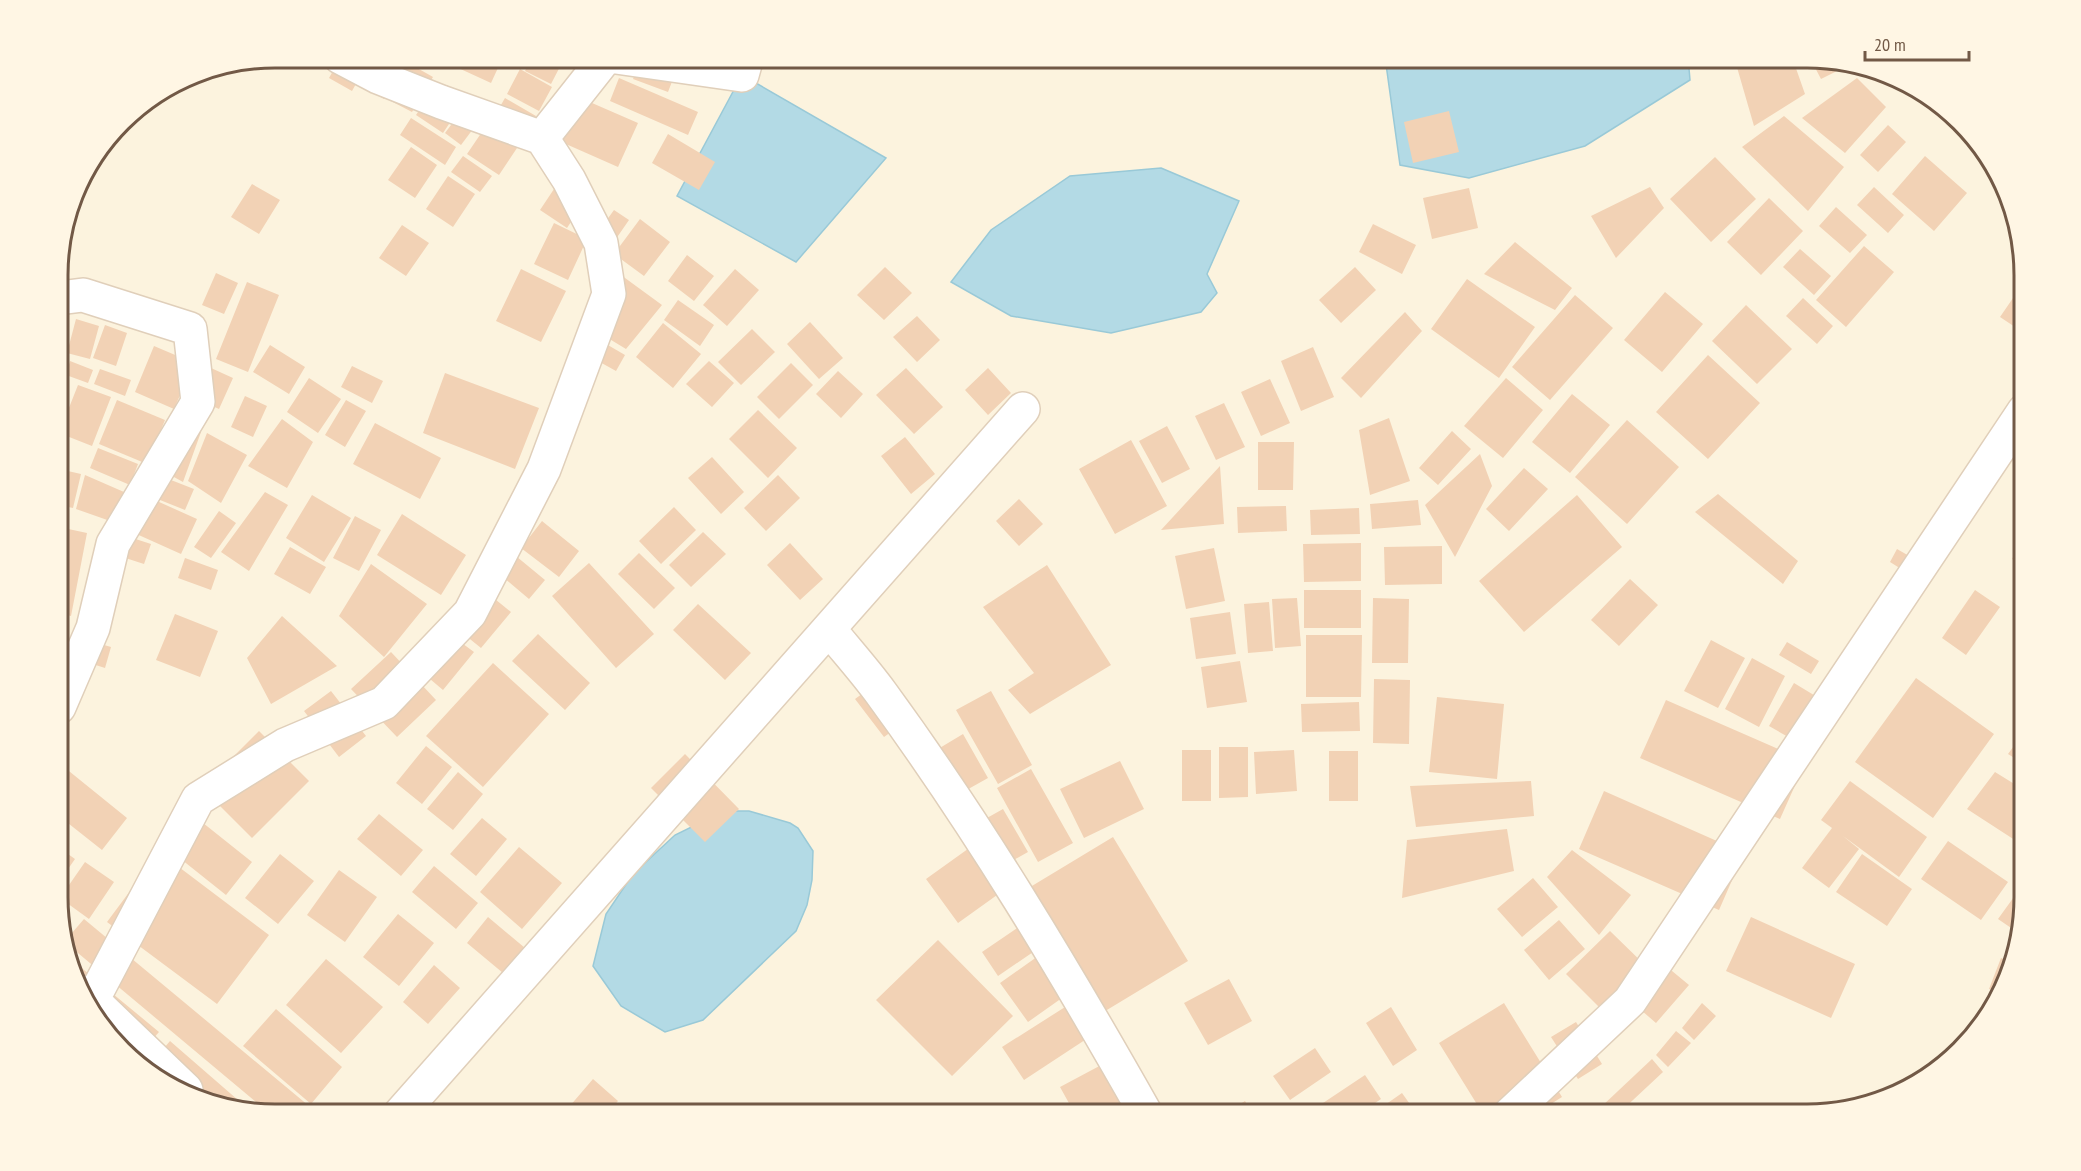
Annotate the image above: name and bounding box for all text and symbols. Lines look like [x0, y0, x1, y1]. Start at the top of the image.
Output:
scale bar [1865, 24, 1968, 62]
text: 20 m [1874, 33, 1906, 56]

